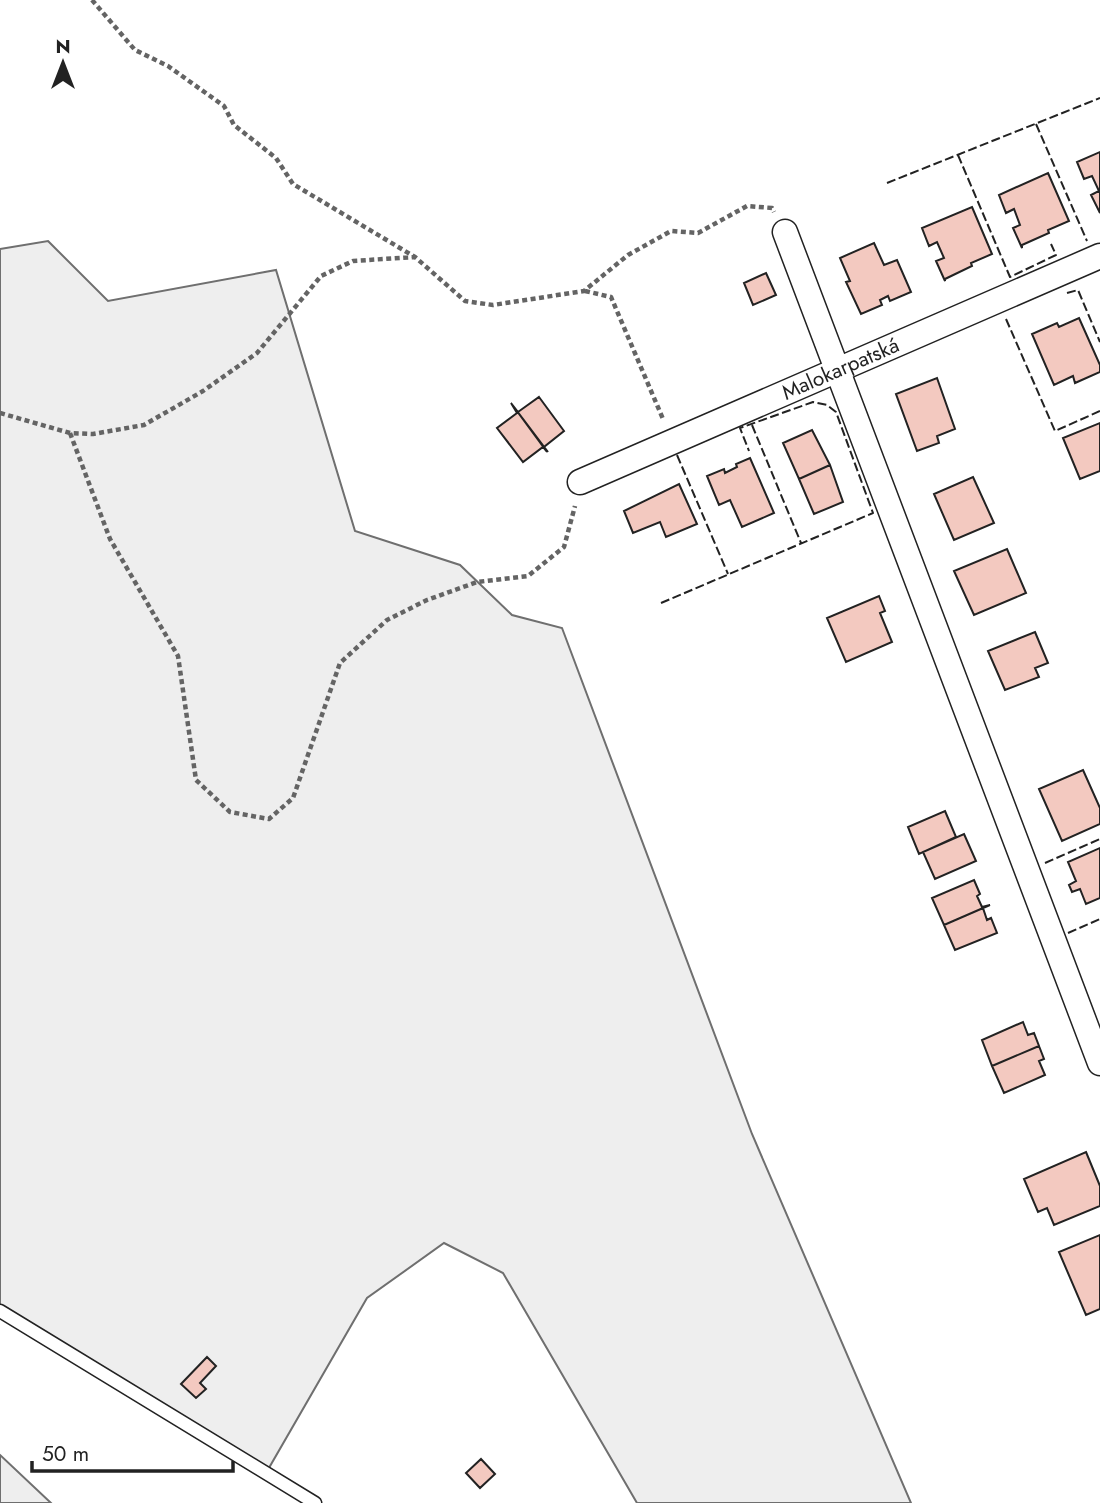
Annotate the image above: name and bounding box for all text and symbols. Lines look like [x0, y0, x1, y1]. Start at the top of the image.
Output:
north arrow [28, 28, 98, 98]
text: N [55, 33, 71, 60]
street label: Malokarpatská [777, 330, 904, 407]
scale bar [32, 1430, 233, 1474]
text: 50 m [42, 1439, 89, 1469]

